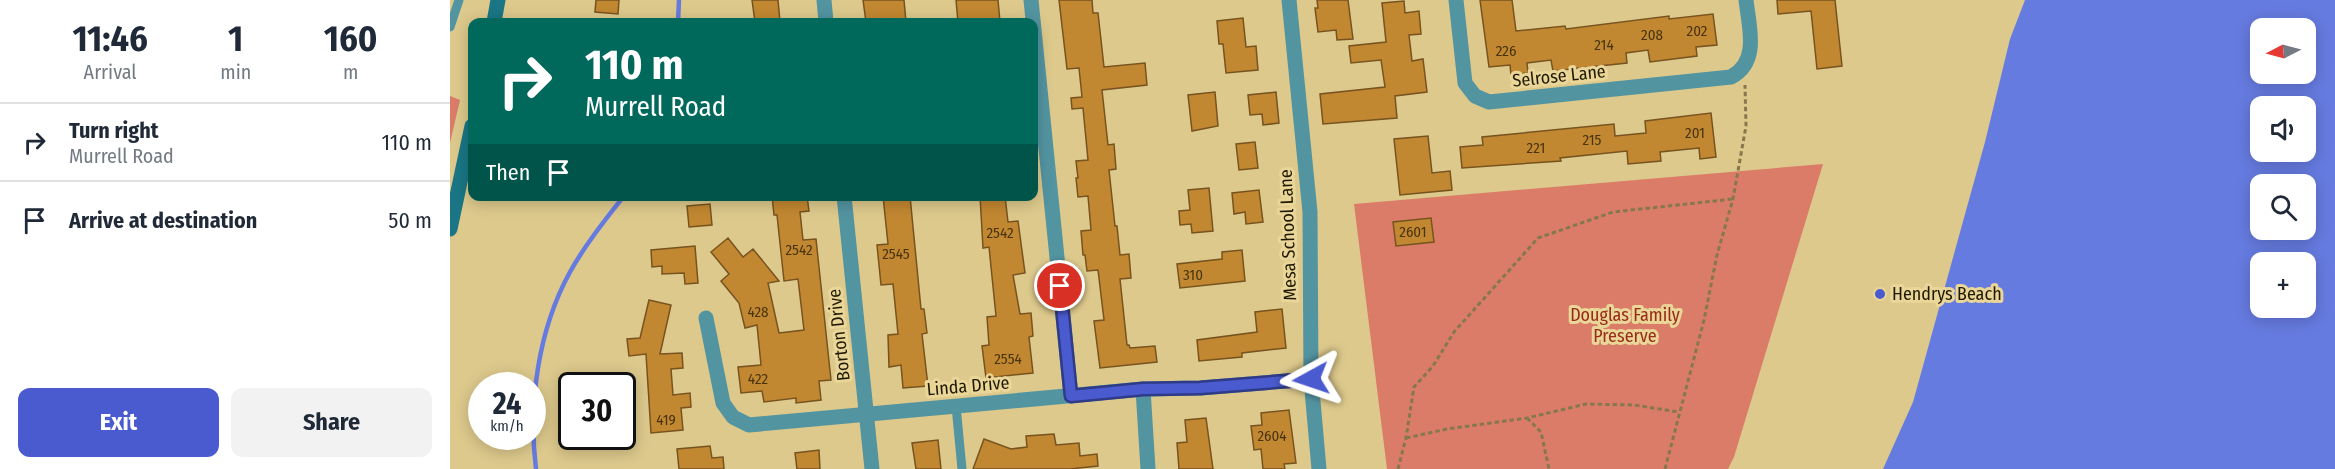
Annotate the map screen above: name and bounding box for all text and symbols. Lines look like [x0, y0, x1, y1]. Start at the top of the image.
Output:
text: 11:46 [73, 17, 148, 61]
text: 1 [228, 17, 243, 61]
text: 160 [324, 17, 377, 61]
north arrow [2250, 18, 2316, 84]
map controls [2250, 18, 2316, 318]
house number: 202 [1687, 22, 1708, 40]
house number: 208 [1641, 26, 1663, 44]
house number: 214 [1594, 36, 1614, 54]
text: 110 m [585, 40, 684, 90]
icon: right [486, 42, 564, 120]
house number: 226 [1496, 42, 1516, 60]
text: Arrival [84, 60, 137, 84]
text: min [220, 60, 251, 84]
text: m [343, 60, 358, 84]
street label: Selrose Lane [1511, 60, 1607, 92]
text: Murrell Road [585, 91, 726, 123]
button: sound [2250, 96, 2316, 162]
text: Turn right [69, 117, 158, 144]
house number: 201 [1685, 124, 1705, 142]
icon: right [18, 126, 51, 159]
text: 110 m [382, 129, 432, 156]
house number: 215 [1582, 131, 1602, 149]
house number: 221 [1527, 139, 1545, 157]
text: Murrell Road [69, 144, 174, 168]
icon: arrive [542, 156, 575, 189]
text: Then [486, 159, 530, 186]
street label: Mesa School Lane [1275, 169, 1301, 301]
button: search [2250, 174, 2316, 240]
icon: arrive [18, 204, 51, 237]
text: Arrive at destination [69, 207, 257, 234]
text: 50 m [388, 207, 432, 234]
house number: 2601 [1399, 223, 1427, 241]
house number: 2542 [986, 224, 1014, 242]
house number: 2542 [785, 241, 813, 259]
house number: 2545 [882, 245, 910, 263]
button: + [2250, 252, 2316, 318]
pin [1034, 260, 1085, 311]
house number: 310 [1183, 266, 1203, 284]
icon: arrive [1043, 269, 1076, 302]
place label: Hendrys Beach [1892, 283, 2002, 305]
marker: Hendrys Beach [1873, 287, 1887, 301]
street label: Borton Drive [823, 288, 855, 382]
house number: 428 [747, 303, 769, 321]
park label: Douglas Family Preserve [1570, 304, 1680, 347]
position arrow [1279, 347, 1343, 411]
house number: 2554 [994, 350, 1022, 368]
house number: 422 [748, 370, 769, 388]
street label: Linda Drive [926, 371, 1010, 401]
speed limit sign: 30 [558, 372, 636, 450]
text: 24 [493, 386, 521, 422]
button: Exit [18, 388, 219, 457]
button: Share [231, 388, 432, 457]
house number: 419 [656, 411, 676, 429]
text: km/h [490, 417, 524, 435]
house number: 2604 [1257, 427, 1287, 445]

